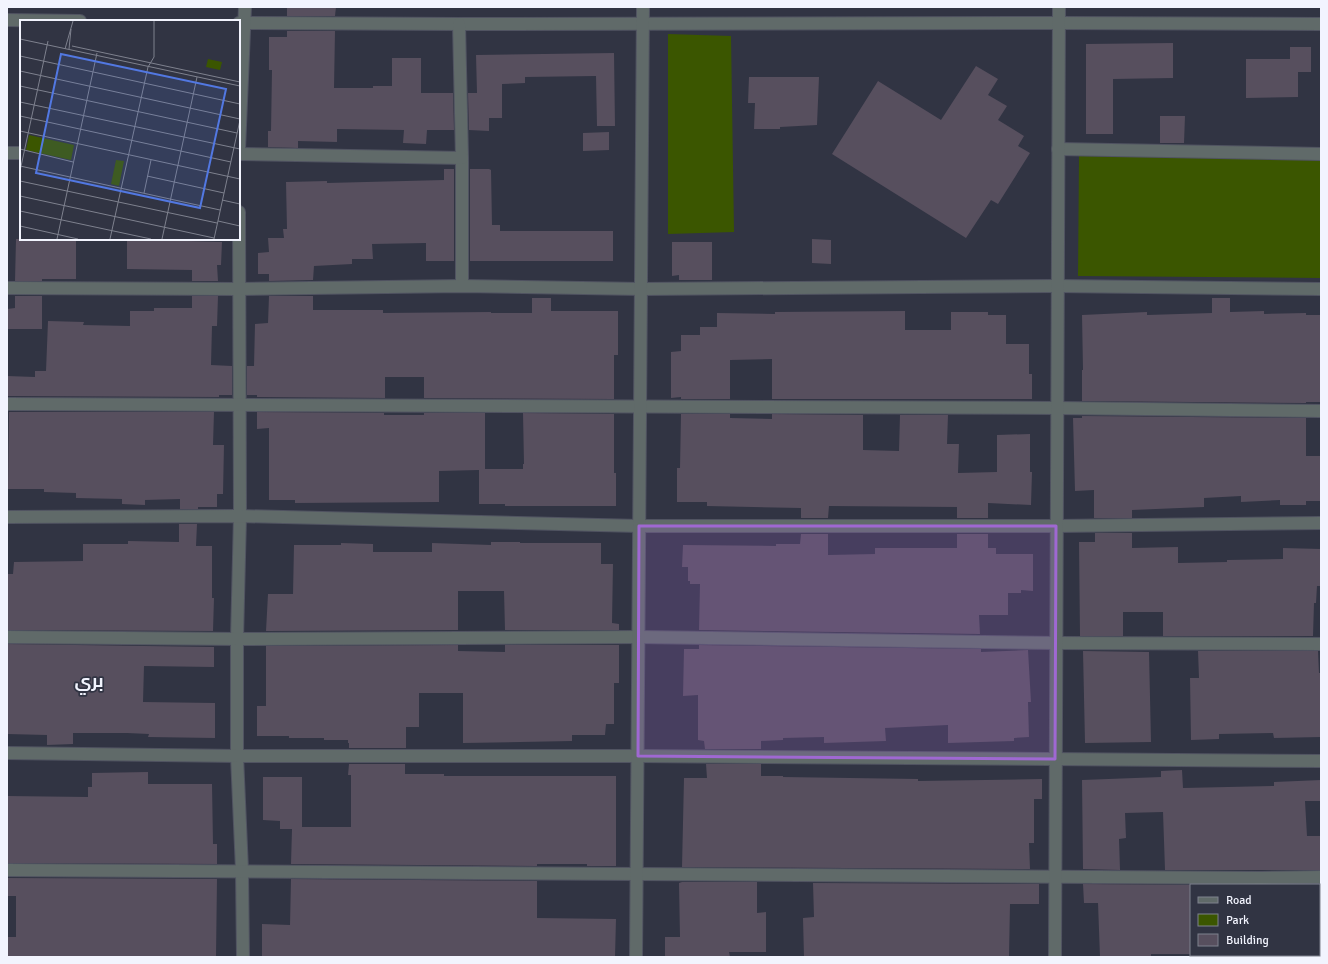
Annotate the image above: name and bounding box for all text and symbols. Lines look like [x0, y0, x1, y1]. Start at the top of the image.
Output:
inset map [20, 20, 240, 240]
district label: بري [74, 670, 104, 695]
legend [1190, 884, 1320, 956]
text: Road [1226, 893, 1252, 908]
text: Park [1226, 913, 1249, 928]
text: Building [1226, 933, 1269, 948]

